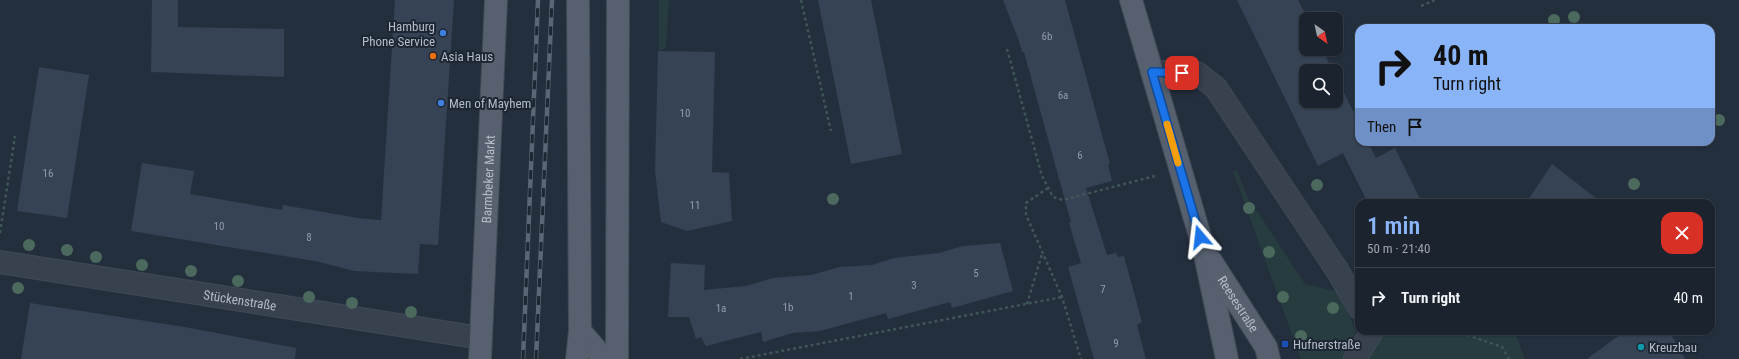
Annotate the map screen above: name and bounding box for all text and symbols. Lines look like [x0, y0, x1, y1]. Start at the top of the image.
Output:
north arrow [1299, 12, 1343, 56]
map controls [1299, 12, 1343, 108]
place label: Hamburg Phone Service [362, 19, 435, 49]
marker: Hamburg Phone Service [438, 28, 448, 38]
house number: 6b [1042, 30, 1052, 43]
text: 40 m [1433, 39, 1489, 72]
icon: right [1367, 40, 1419, 92]
place label: Asia Haus [441, 49, 493, 64]
marker: Asia Haus [428, 51, 438, 61]
pin [1165, 56, 1199, 90]
icon: arrive [1171, 62, 1193, 84]
button: search [1299, 64, 1343, 108]
text: Turn right [1433, 73, 1501, 94]
house number: 6a [1058, 89, 1068, 102]
place label: Men of Mayhem [449, 96, 531, 111]
marker: Men of Mayhem [436, 98, 446, 108]
house number: 10 [680, 107, 690, 120]
icon: arrive [1404, 116, 1426, 138]
text: Then [1367, 118, 1396, 136]
street label: Barmbeker Markt [479, 135, 498, 224]
house number: 6 [1077, 149, 1083, 162]
house number: 16 [43, 167, 53, 180]
house number: 11 [690, 199, 700, 212]
text: 1 min [1367, 212, 1420, 240]
button: close [1661, 212, 1703, 254]
position arrow [1179, 216, 1221, 258]
house number: 10 [214, 220, 224, 233]
house number: 8 [306, 231, 312, 244]
text: 50 m · 21:40 [1367, 241, 1430, 256]
house number: 5 [973, 267, 979, 280]
street label: Reesestraße [1215, 273, 1262, 335]
house number: 3 [911, 279, 917, 292]
house number: 7 [1100, 283, 1106, 296]
street label: Stückenstraße [202, 287, 278, 314]
icon: right [1367, 287, 1389, 309]
text: Turn right [1401, 289, 1460, 307]
text: 40 m [1673, 289, 1703, 307]
house number: 1 [848, 290, 854, 303]
house number: 1b [783, 301, 793, 314]
house number: 1a [716, 302, 726, 315]
house number: 9 [1113, 337, 1119, 350]
place label: Hufnerstraße [1293, 337, 1360, 352]
marker: Hufnerstraße [1280, 339, 1290, 349]
place label: Kreuzbau [1649, 340, 1697, 355]
marker: Kreuzbau [1636, 342, 1646, 352]

